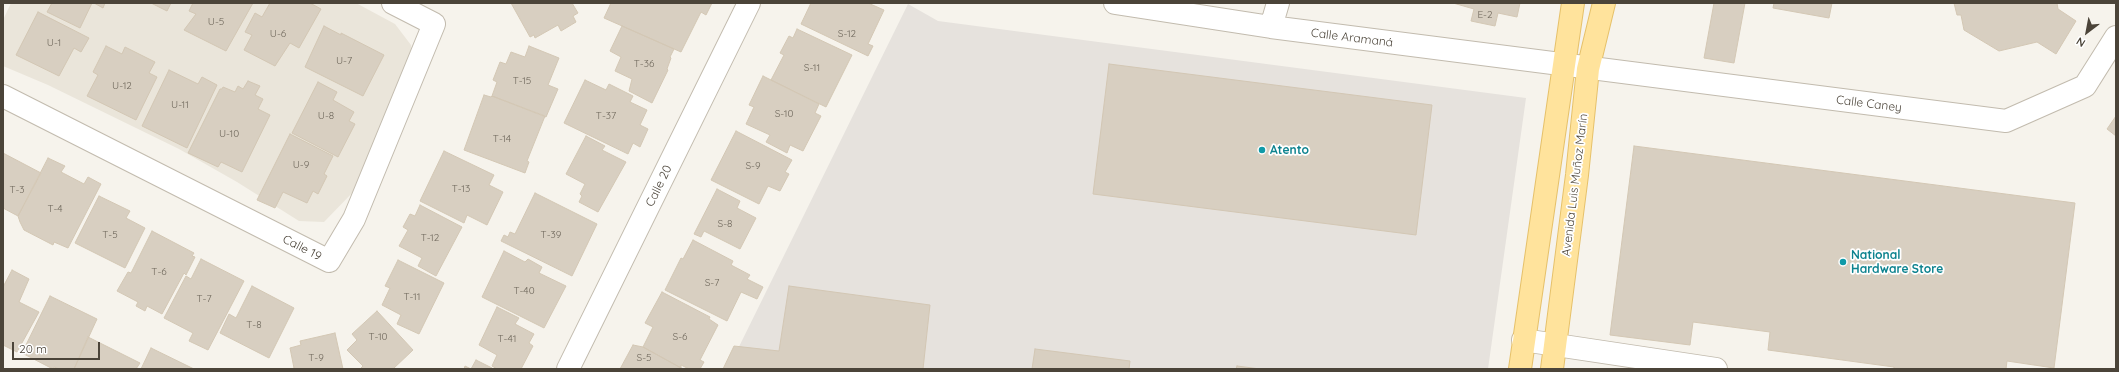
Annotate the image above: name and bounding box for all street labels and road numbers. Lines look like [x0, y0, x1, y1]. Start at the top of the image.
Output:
street label: Calle Aramaná [1310, 26, 1394, 50]
street label: Calle Caney [1835, 93, 1903, 115]
street label: Avenida Luis Muñoz Marín [1559, 113, 1591, 257]
street label: Calle 20 [643, 163, 675, 209]
street label: Calle 19 [280, 232, 324, 264]

